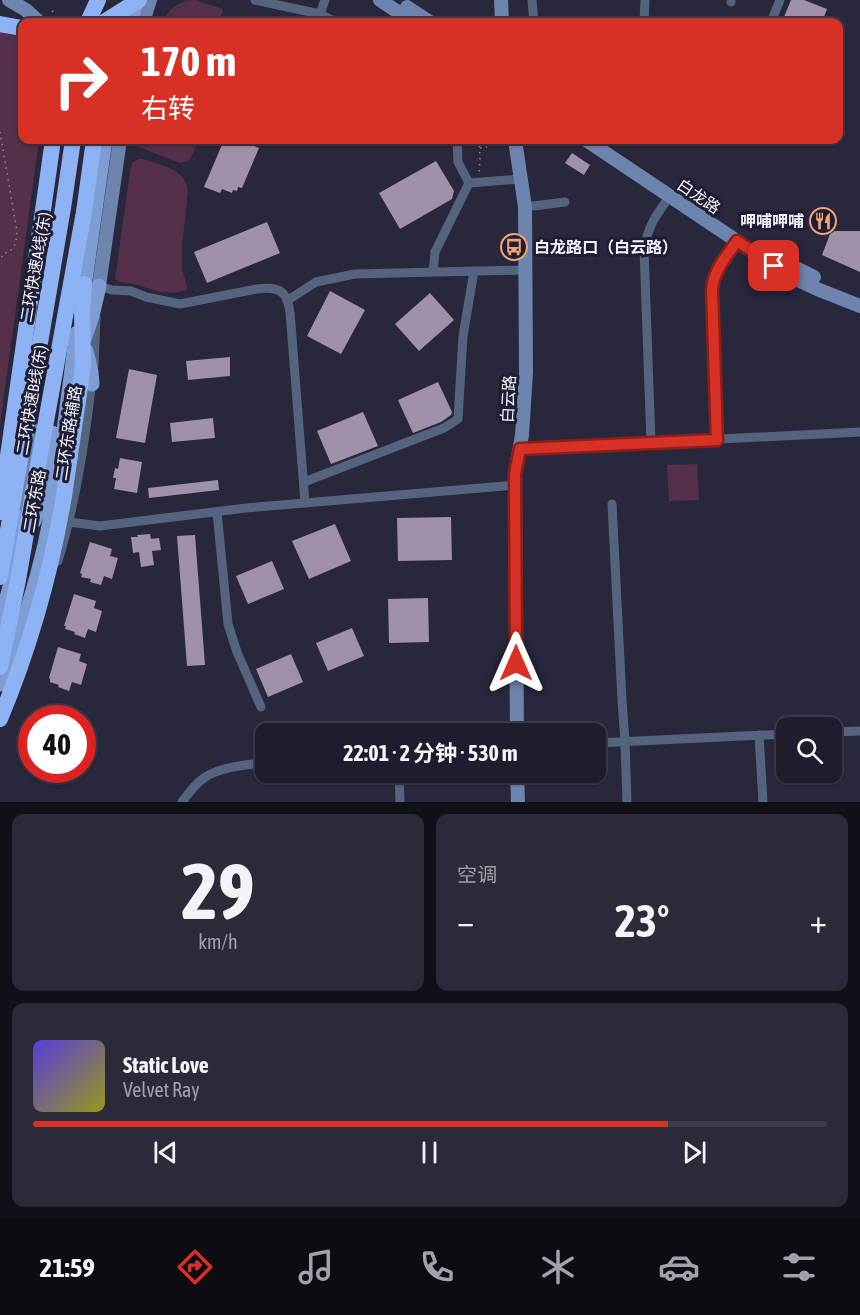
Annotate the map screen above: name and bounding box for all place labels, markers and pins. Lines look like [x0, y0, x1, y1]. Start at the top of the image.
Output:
restaurant icon: 呷哺呷哺 [808, 206, 838, 236]
place label: 呷哺呷哺 [740, 212, 804, 230]
bus stop icon: 白龙路口（白云路） [499, 232, 529, 262]
place label: 白龙路口（白云路） [534, 238, 678, 256]
pin [748, 240, 799, 291]

